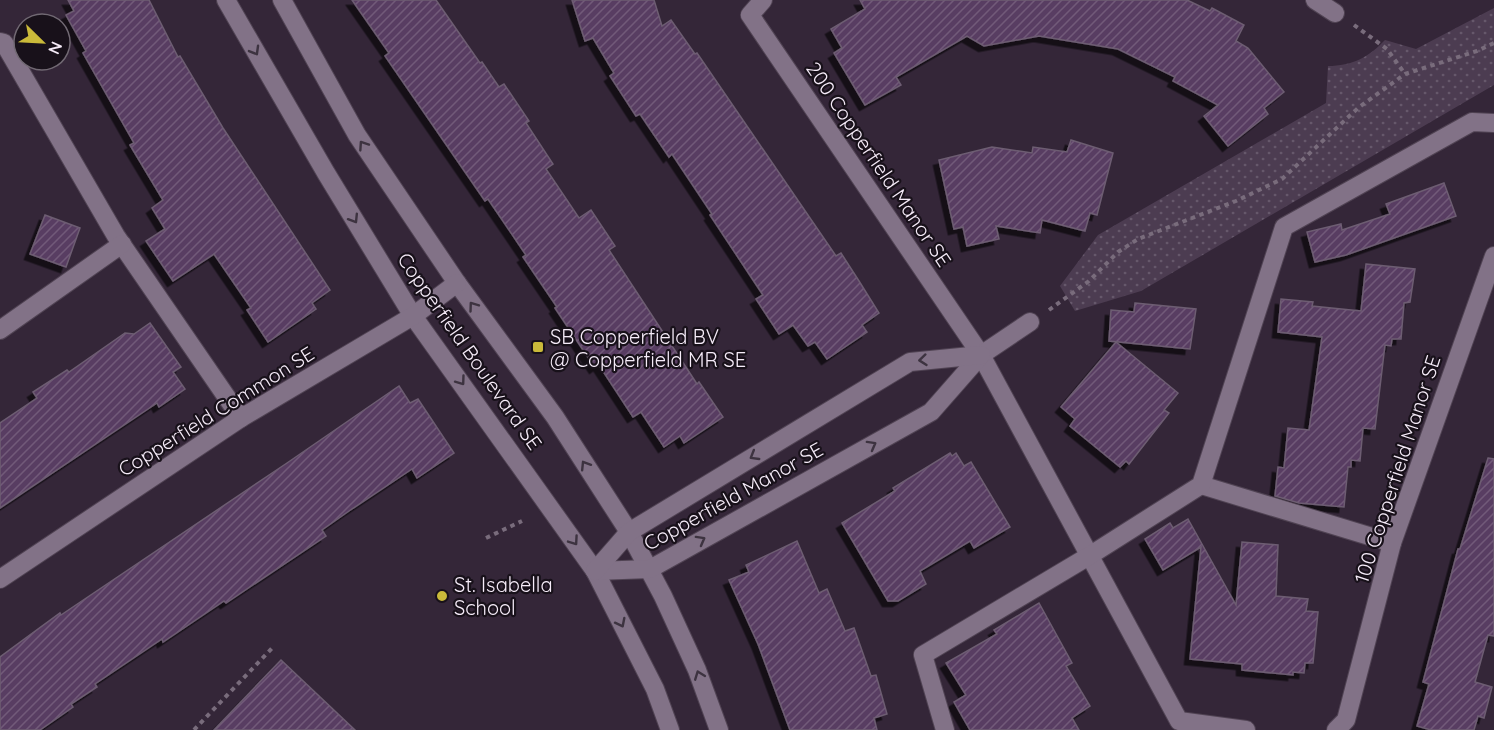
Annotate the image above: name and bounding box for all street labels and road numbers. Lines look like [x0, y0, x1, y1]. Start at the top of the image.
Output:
street label: 200 Copperfield Manor SE [801, 57, 957, 271]
street label: Copperfield Boulevard SE [392, 247, 548, 455]
street label: Copperfield Common SE [113, 340, 319, 482]
street label: 100 Copperfield Manor SE [1348, 352, 1446, 586]
street label: Copperfield Manor SE [639, 436, 827, 556]

